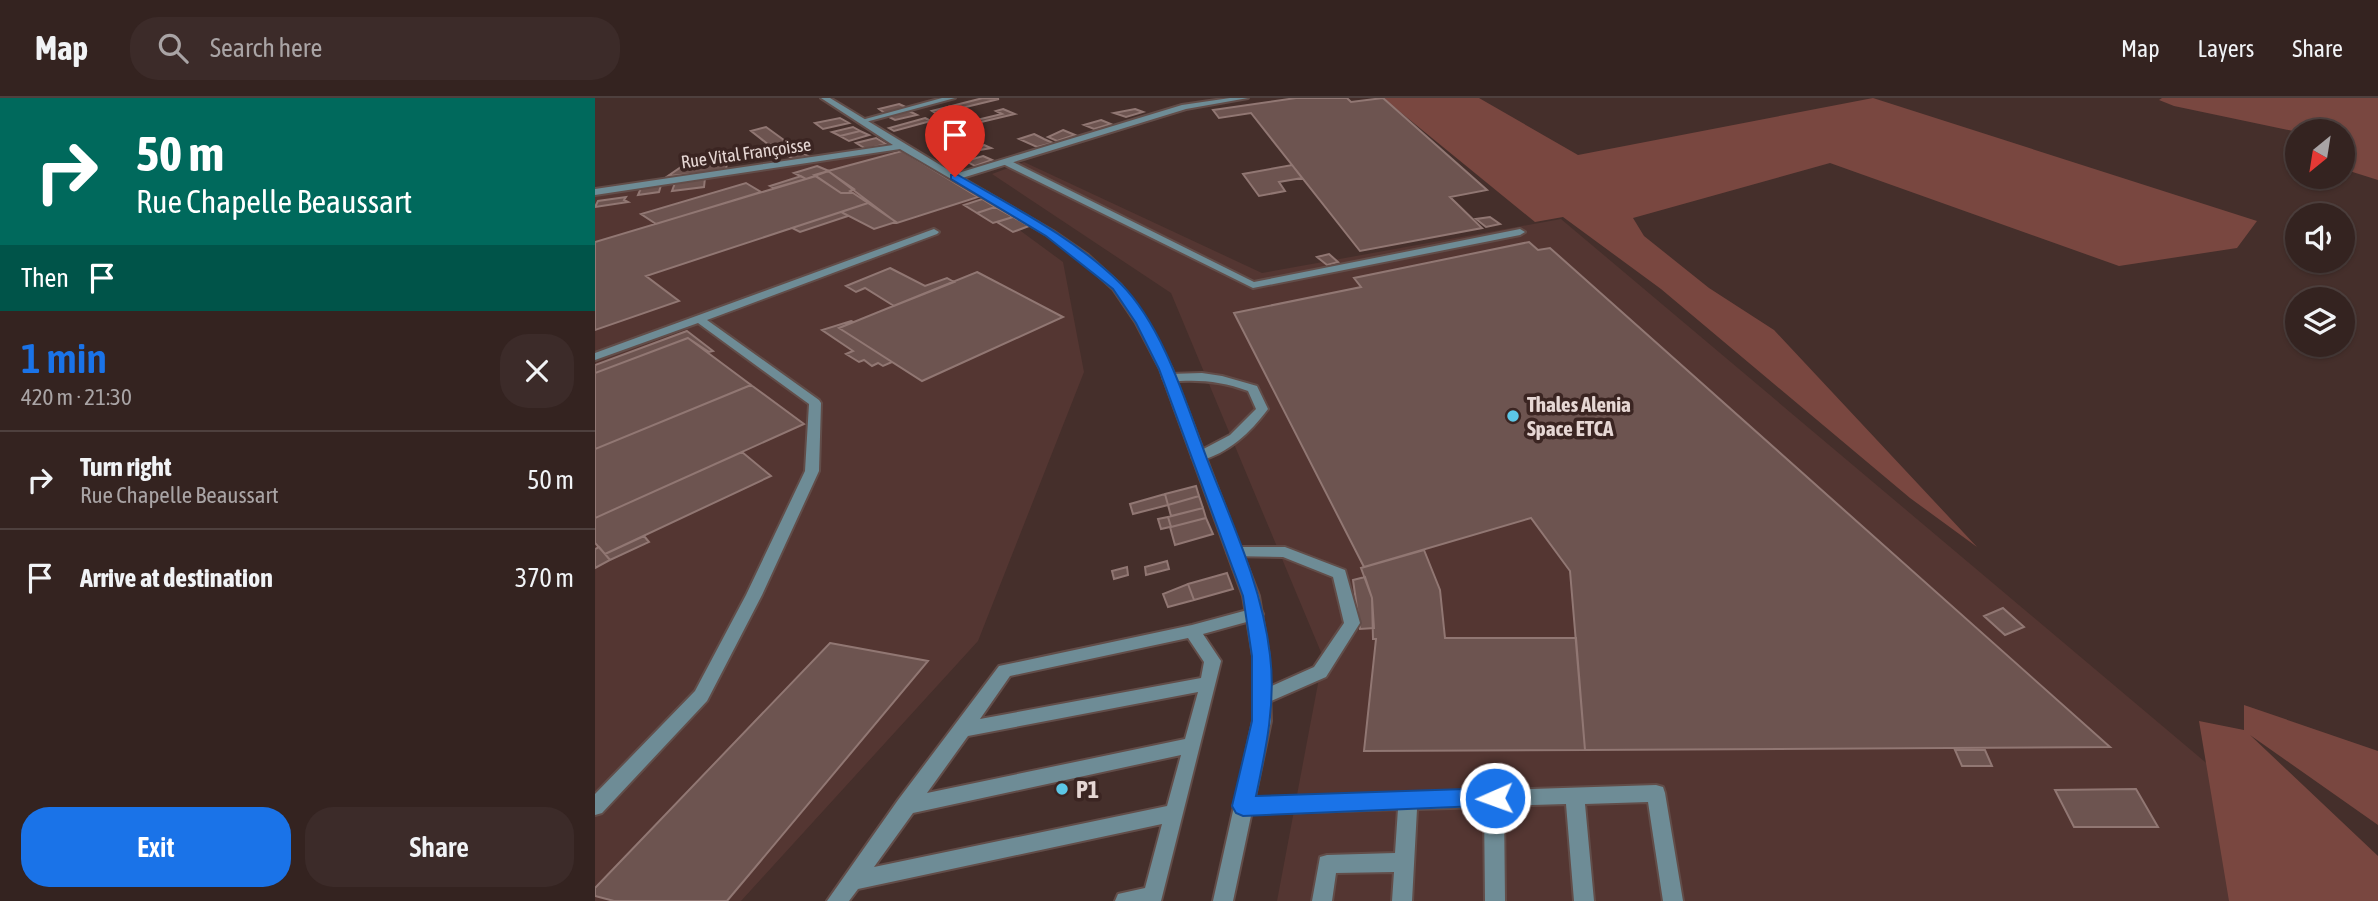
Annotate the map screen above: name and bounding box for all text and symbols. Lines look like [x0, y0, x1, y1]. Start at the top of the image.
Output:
search box [130, 17, 620, 80]
text: Map [35, 29, 88, 67]
icon: search [154, 29, 192, 67]
text: Search here [210, 33, 322, 63]
text: Map [2121, 35, 2160, 62]
text: Layers [2198, 35, 2254, 62]
text: Share [2292, 35, 2343, 62]
pin [925, 105, 985, 177]
icon: arrive [936, 116, 974, 154]
north arrow [2285, 119, 2355, 189]
map controls [2285, 119, 2355, 357]
text: 50 m [136, 125, 224, 181]
icon: right [21, 126, 112, 217]
street label: Rue Vital Françoisse [680, 133, 812, 173]
text: Rue Chapelle Beaussart [136, 183, 412, 220]
button: sound [2285, 203, 2355, 273]
icon: arrive [83, 259, 121, 297]
text: Then [21, 263, 69, 293]
button: layers [2285, 287, 2355, 357]
text: 1 min [21, 334, 107, 382]
button: close [500, 334, 574, 408]
text: 420 m · 21:30 [21, 384, 132, 410]
place label: Thales Alenia Space ETCA [1527, 392, 1631, 440]
marker: Thales Alenia Space ETCA [1505, 408, 1521, 424]
text: Turn right [80, 452, 171, 482]
icon: right [21, 461, 59, 499]
text: 50 m [527, 465, 574, 495]
text: Rue Chapelle Beaussart [80, 482, 279, 508]
icon: arrive [21, 559, 59, 597]
text: Arrive at destination [80, 563, 273, 593]
text: 370 m [515, 563, 574, 593]
position arrow [1458, 761, 1532, 835]
place label: P1 [1076, 776, 1099, 803]
marker: P1 [1054, 781, 1070, 797]
button: Exit [21, 807, 291, 887]
button: Share [305, 807, 574, 887]

